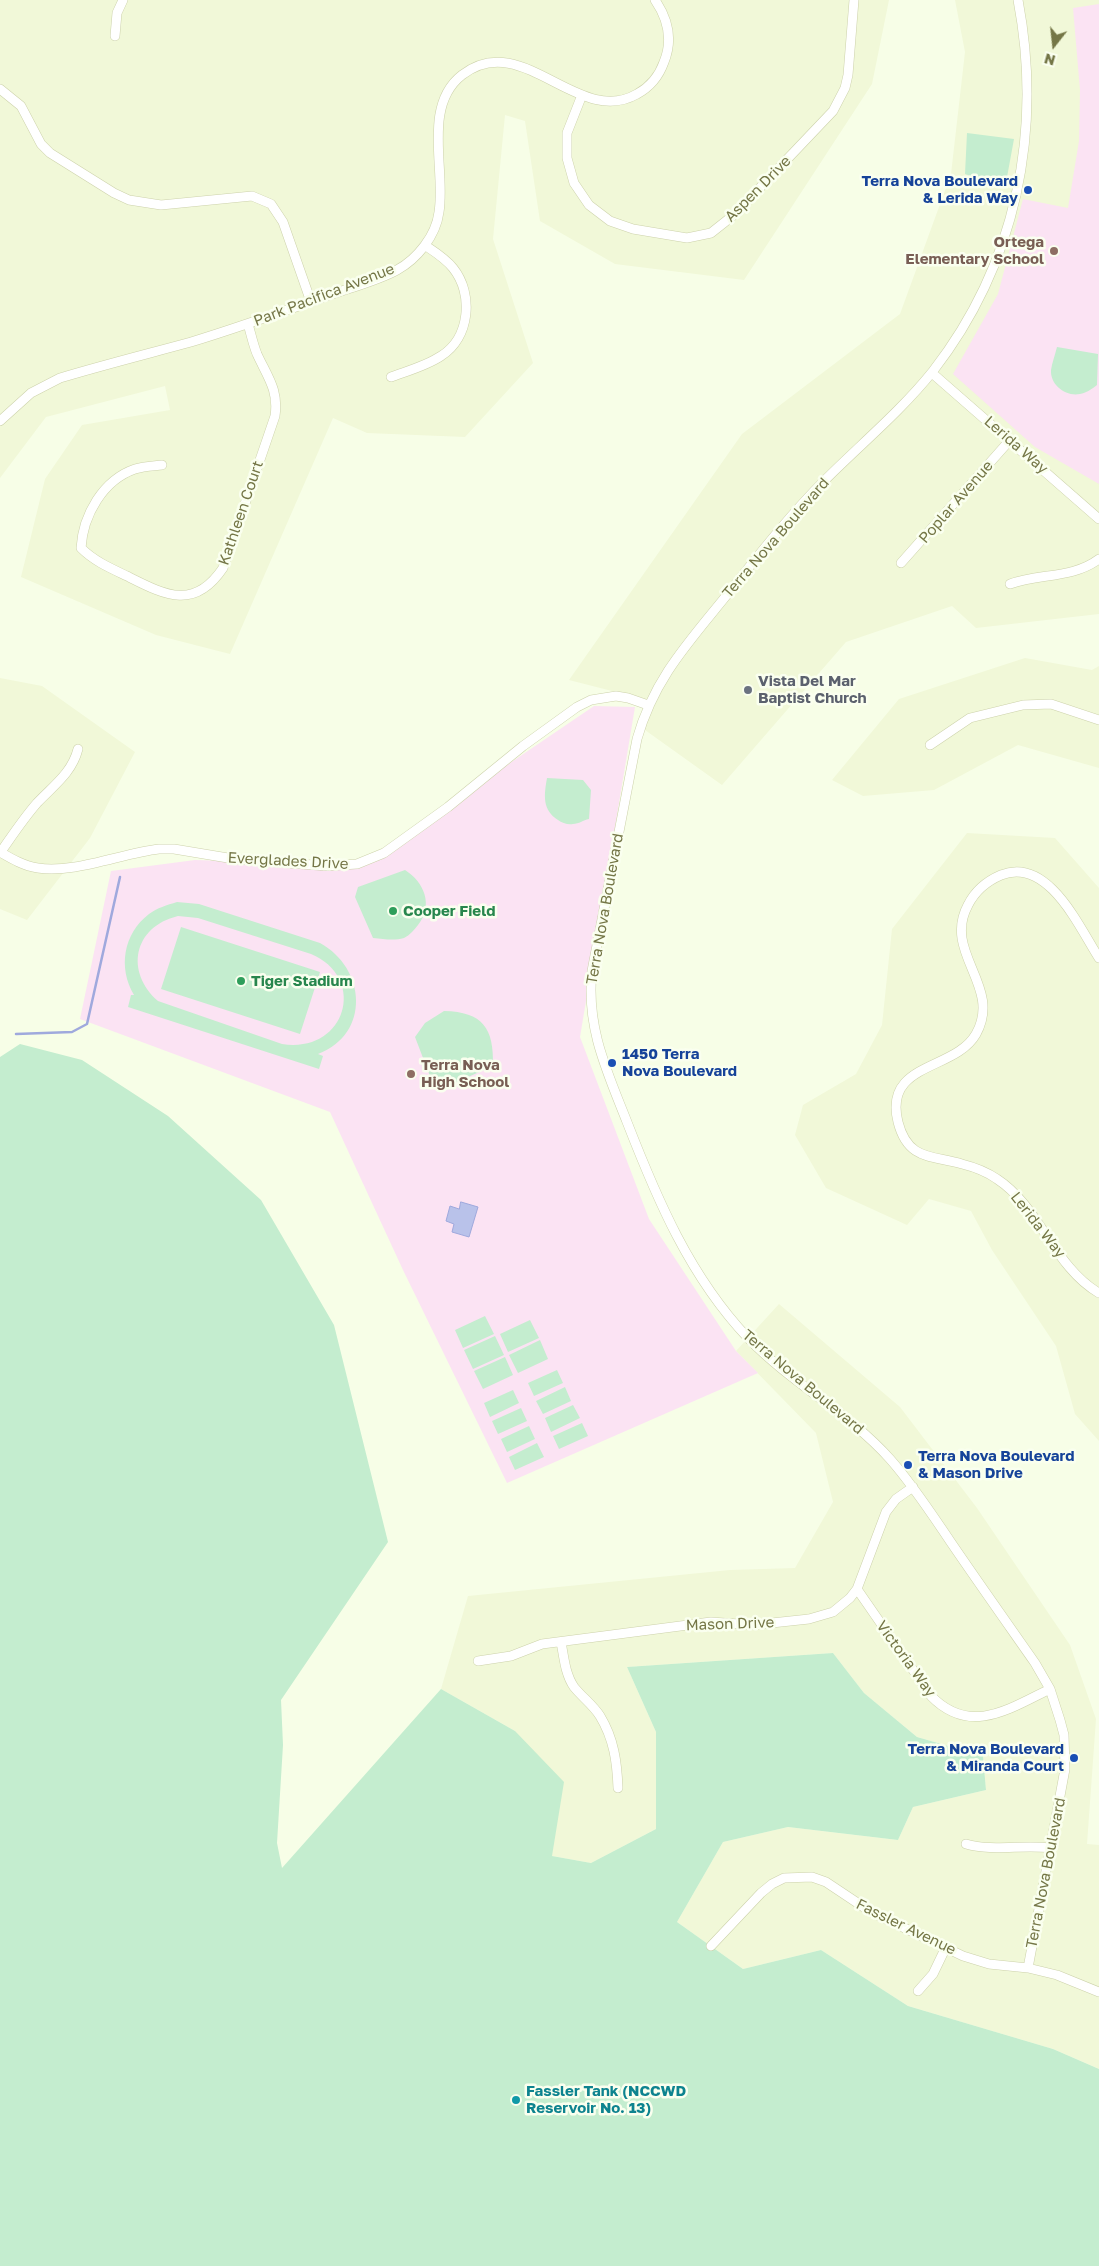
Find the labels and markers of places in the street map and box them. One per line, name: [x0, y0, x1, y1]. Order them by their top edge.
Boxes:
place label: Terra Nova Boulevard & Lerida Way: [862, 172, 1018, 207]
marker: Terra Nova Boulevard & Lerida Way: [1022, 184, 1034, 196]
place label: Ortega Elementary School: [905, 233, 1044, 268]
marker: Ortega Elementary School: [1048, 245, 1060, 257]
place label: Vista Del Mar Baptist Church: [758, 672, 867, 707]
marker: Vista Del Mar Baptist Church: [742, 684, 754, 696]
place label: Cooper Field: [403, 902, 495, 920]
marker: Cooper Field: [387, 905, 399, 917]
place label: Tiger Stadium: [251, 972, 353, 990]
marker: Tiger Stadium: [235, 975, 247, 987]
place label: 1450 Terra Nova Boulevard: [622, 1045, 737, 1080]
place label: Terra Nova High School: [421, 1056, 509, 1091]
marker: 1450 Terra Nova Boulevard: [606, 1057, 618, 1069]
marker: Terra Nova High School: [405, 1068, 417, 1080]
place label: Terra Nova Boulevard & Mason Drive: [918, 1447, 1074, 1482]
marker: Terra Nova Boulevard & Mason Drive: [902, 1459, 914, 1471]
place label: Terra Nova Boulevard & Miranda Court: [908, 1740, 1064, 1775]
marker: Terra Nova Boulevard & Miranda Court: [1068, 1752, 1080, 1764]
place label: Fassler Tank (NCCWD Reservoir No. 13): [526, 2082, 686, 2117]
marker: Fassler Tank (NCCWD Reservoir No. 13): [510, 2094, 522, 2106]

